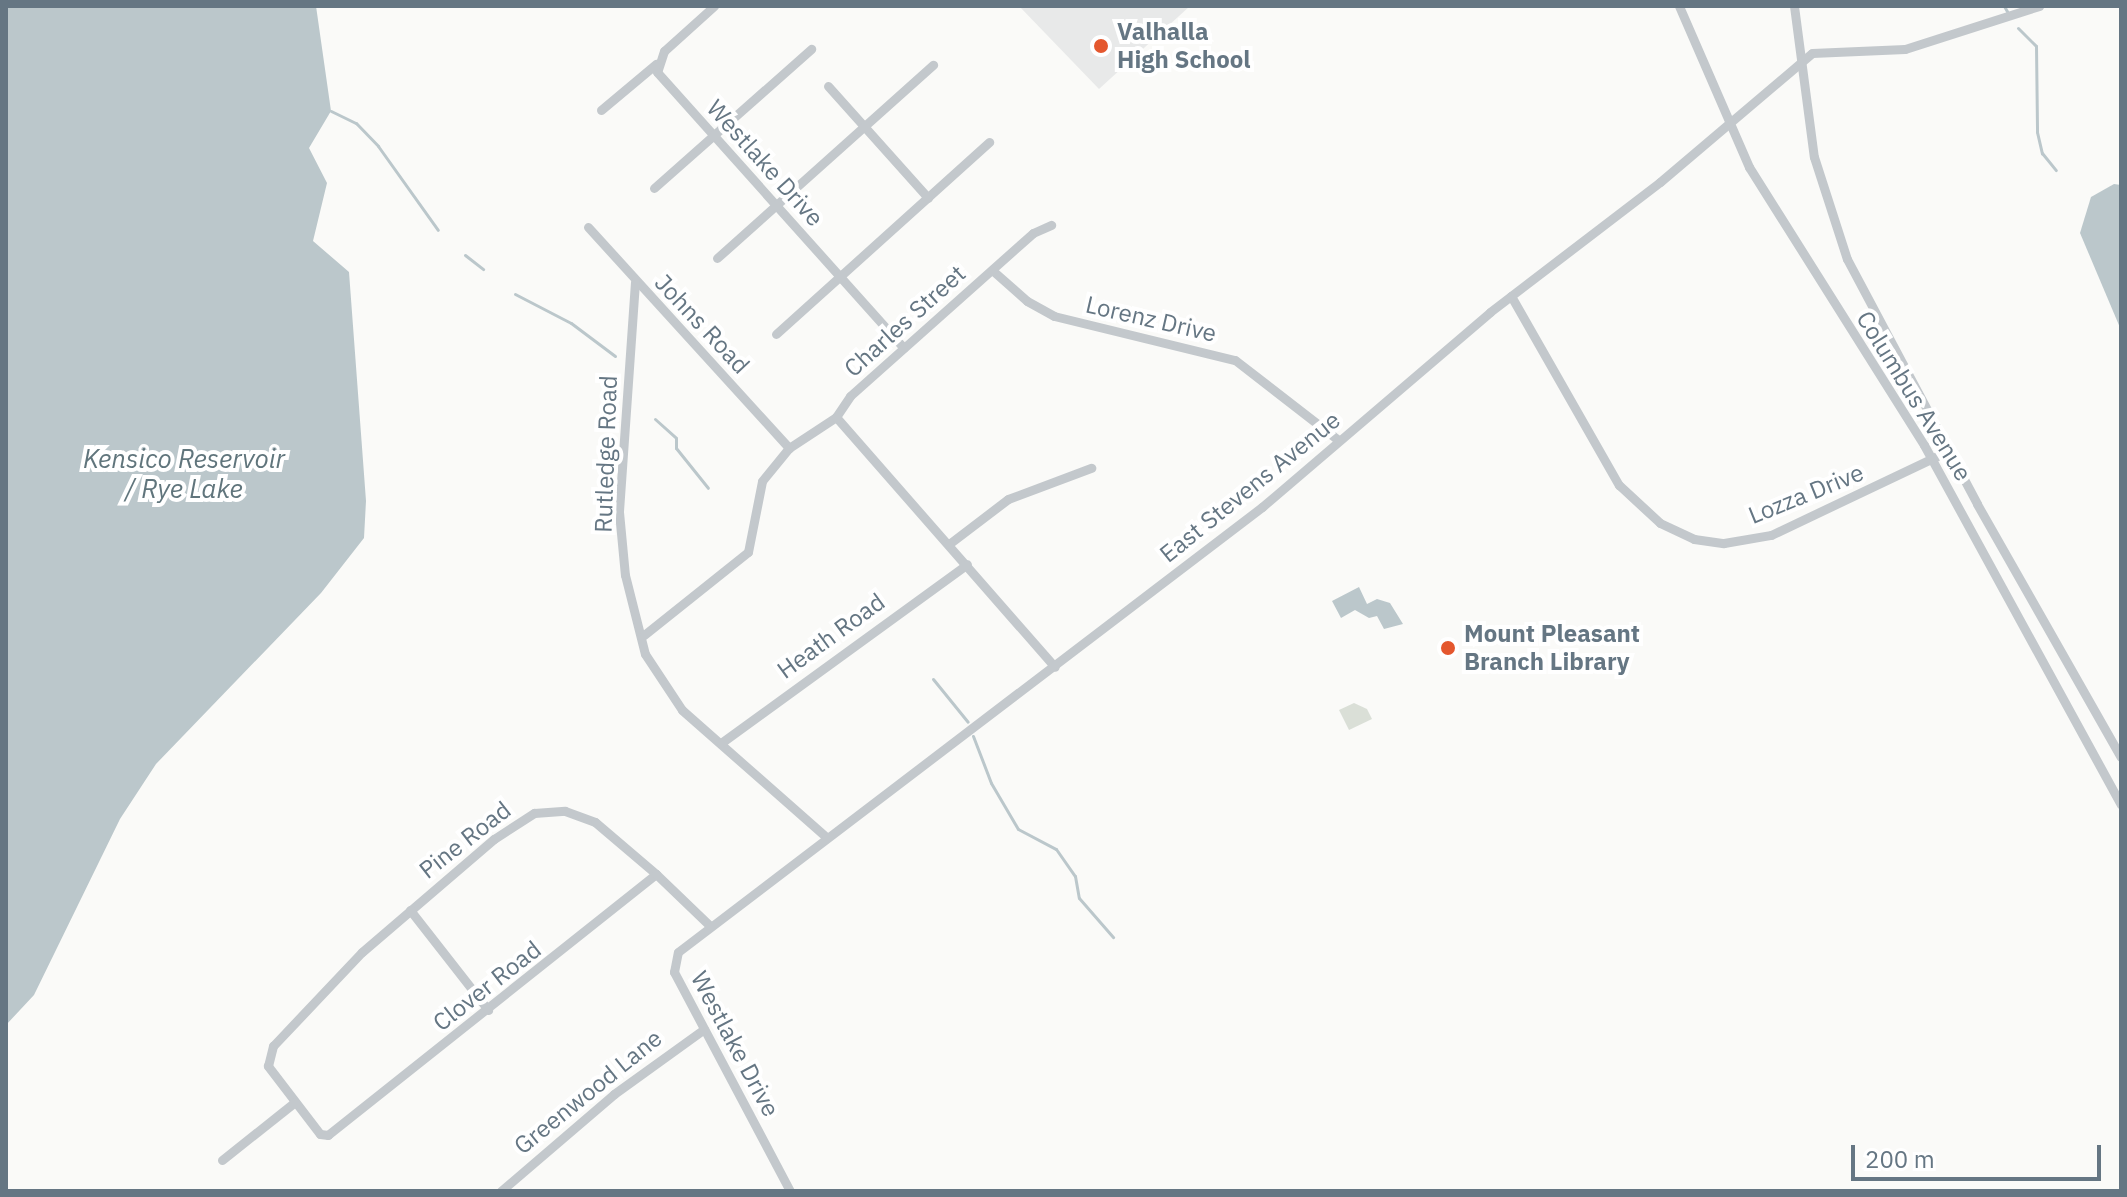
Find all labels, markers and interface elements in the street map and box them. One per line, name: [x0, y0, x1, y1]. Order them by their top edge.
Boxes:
place label: Valhalla High School: [1117, 18, 1250, 74]
marker: Valhalla High School: [1092, 37, 1110, 55]
street label: Westlake Drive: [701, 94, 829, 232]
street label: Charles Street: [838, 259, 972, 383]
street label: Johns Road: [649, 268, 755, 380]
street label: Lorenz Drive: [1083, 290, 1219, 348]
street label: Columbus Avenue: [1850, 306, 1978, 486]
street label: Rutledge Road: [589, 375, 623, 533]
street label: East Stevens Avenue: [1154, 405, 1346, 569]
water label: Kensico Reservoir / Rye Lake: [83, 443, 285, 504]
street label: Lozza Drive: [1744, 458, 1868, 530]
street label: Heath Road: [772, 587, 890, 685]
place label: Mount Pleasant Branch Library: [1464, 620, 1640, 676]
marker: Mount Pleasant Branch Library: [1439, 639, 1457, 657]
street label: Pine Road: [414, 795, 516, 885]
street label: Clover Road: [427, 935, 547, 1037]
street label: Westlake Drive: [685, 966, 785, 1122]
street label: Greenwood Lane: [508, 1024, 668, 1160]
scale bar: [1855, 1129, 2105, 1179]
text: 200 m: [1865, 1143, 1935, 1175]

